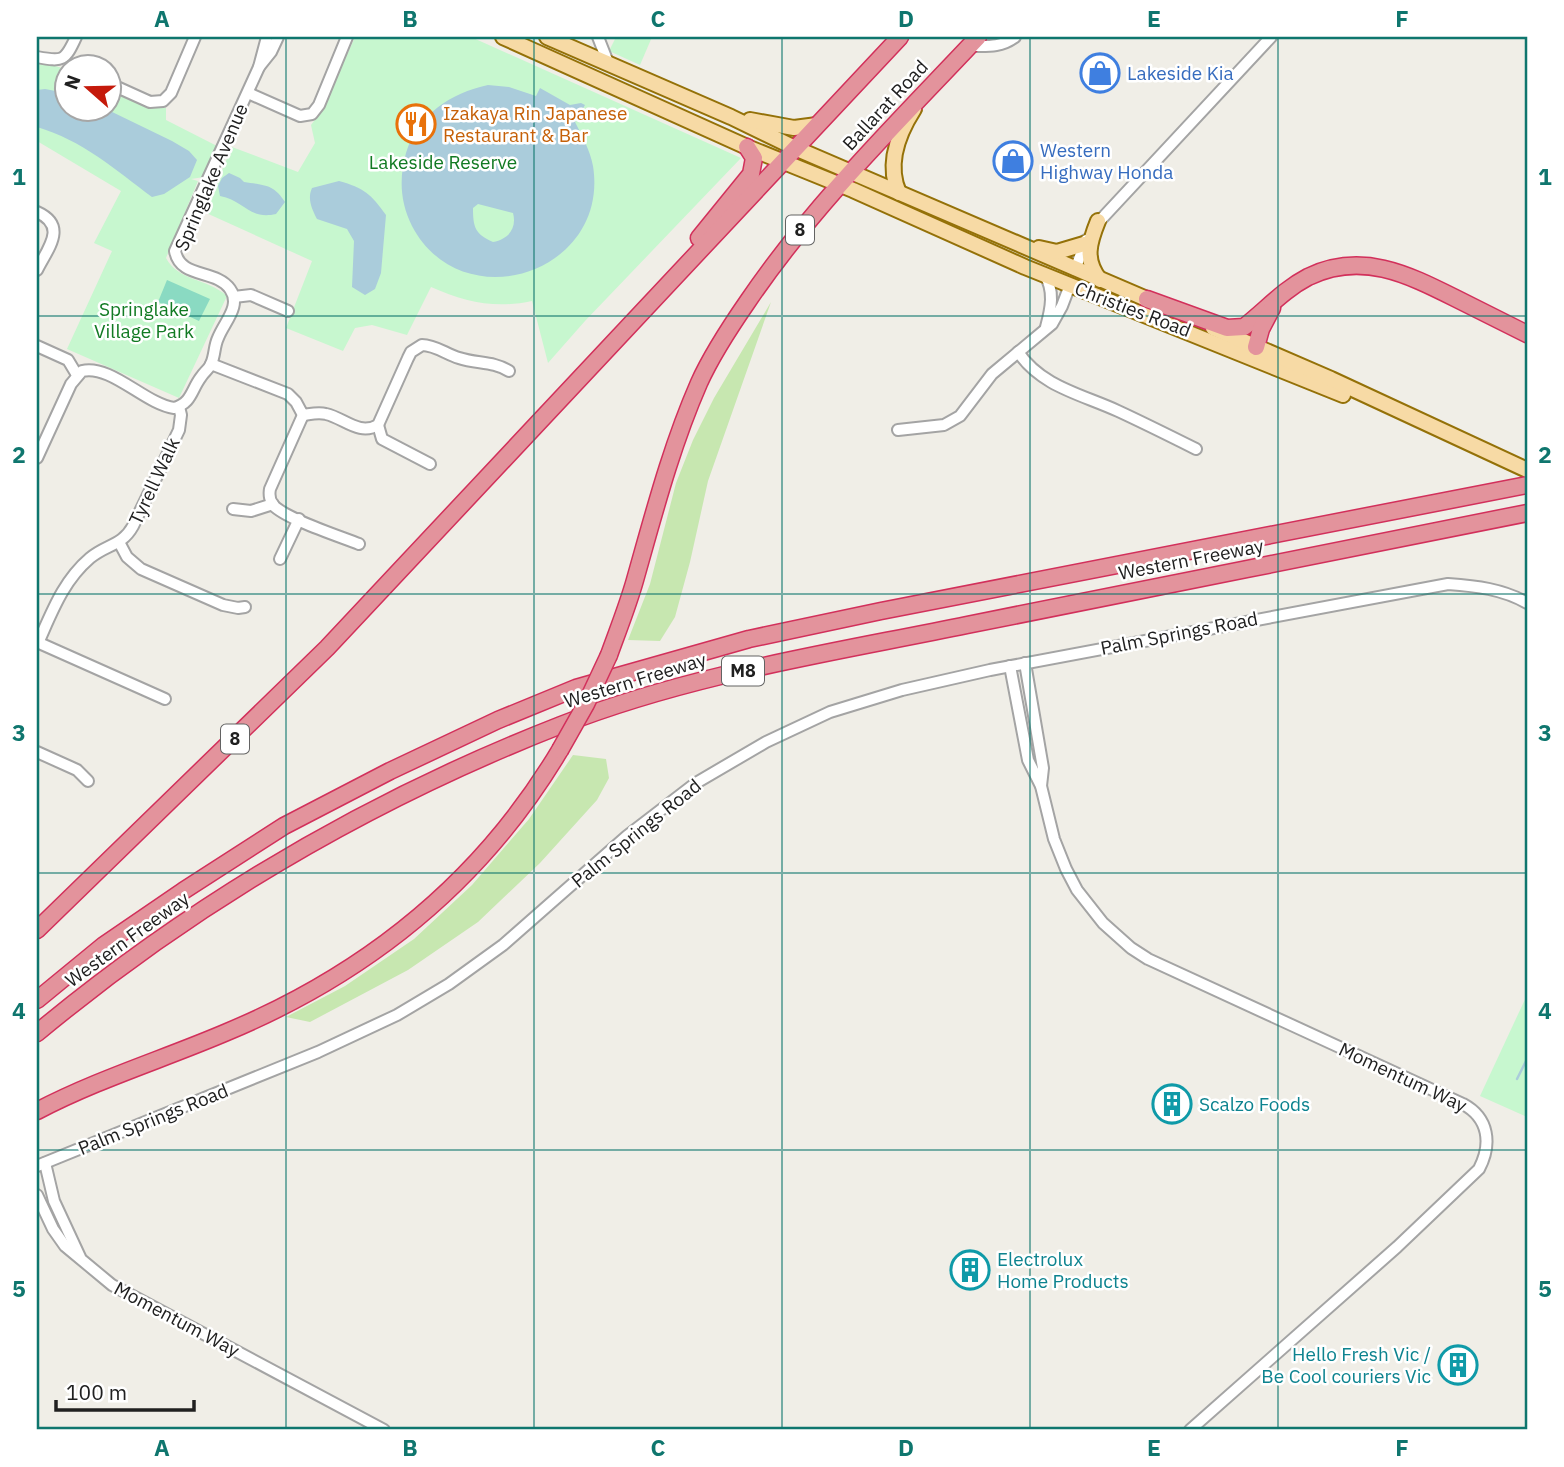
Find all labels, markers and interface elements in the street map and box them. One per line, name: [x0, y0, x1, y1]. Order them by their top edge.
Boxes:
text: A: [154, 3, 170, 33]
text: B: [402, 3, 418, 33]
text: C: [651, 3, 666, 33]
text: D: [898, 3, 914, 33]
text: E: [1147, 3, 1161, 33]
text: F: [1395, 3, 1409, 33]
north arrow: [52, 52, 122, 122]
shop icon: Lakeside Kia: [1079, 52, 1121, 94]
street label: Ballarat Road: [837, 55, 933, 155]
place label: Lakeside Kia: [1127, 61, 1234, 85]
text: N: [58, 72, 86, 93]
street label: Springlake Avenue: [169, 100, 253, 254]
place label: Izakaya Rin Japanese Restaurant & Bar: [443, 101, 627, 147]
restaurant icon: Izakaya Rin Japanese Restaurant & Bar: [395, 103, 437, 145]
place label: Western Highway Honda: [1040, 138, 1173, 184]
shop icon: Western Highway Honda: [992, 140, 1034, 182]
park label: Lakeside Reserve: [369, 150, 517, 174]
text: 1: [12, 161, 26, 191]
text: 1: [1538, 161, 1552, 191]
road number: 8: [786, 215, 814, 244]
street label: Christies Road: [1071, 276, 1195, 342]
park label: Springlake Village Park: [94, 297, 194, 343]
street label: Tyrell Walk: [123, 433, 185, 529]
text: 2: [12, 439, 26, 469]
text: 2: [1538, 439, 1552, 469]
street label: Western Freeway: [1116, 533, 1266, 585]
street label: Palm Springs Road: [1098, 606, 1260, 660]
street label: Western Freeway: [561, 647, 709, 713]
road number: M8: [722, 656, 764, 686]
text: 3: [12, 717, 26, 747]
text: 3: [1538, 717, 1552, 747]
road number: 8: [221, 724, 249, 754]
street label: Palm Springs Road: [566, 773, 706, 893]
street label: Western Freeway: [60, 886, 194, 992]
text: 4: [12, 995, 26, 1025]
text: 4: [1538, 995, 1552, 1025]
street label: Momentum Way: [1335, 1037, 1471, 1117]
street label: Palm Springs Road: [74, 1078, 232, 1160]
building icon: Scalzo Foods: [1151, 1083, 1193, 1125]
place label: Scalzo Foods: [1199, 1092, 1310, 1116]
place label: Electrolux Home Products: [997, 1247, 1129, 1293]
building icon: Electrolux Home Products: [949, 1249, 991, 1291]
text: 5: [12, 1273, 26, 1303]
text: 5: [1538, 1273, 1552, 1303]
street label: Momentum Way: [110, 1276, 244, 1362]
place label: Hello Fresh Vic / Be Cool couriers Vic: [1261, 1342, 1431, 1388]
building icon: Hello Fresh Vic / Be Cool couriers Vic: [1437, 1344, 1479, 1386]
scale bar: [56, 1369, 194, 1413]
text: 100 m: [66, 1378, 127, 1406]
text: A: [154, 1432, 170, 1462]
text: B: [402, 1432, 418, 1462]
text: C: [651, 1432, 666, 1462]
text: D: [898, 1432, 914, 1462]
text: E: [1147, 1432, 1161, 1462]
text: F: [1395, 1432, 1409, 1462]

